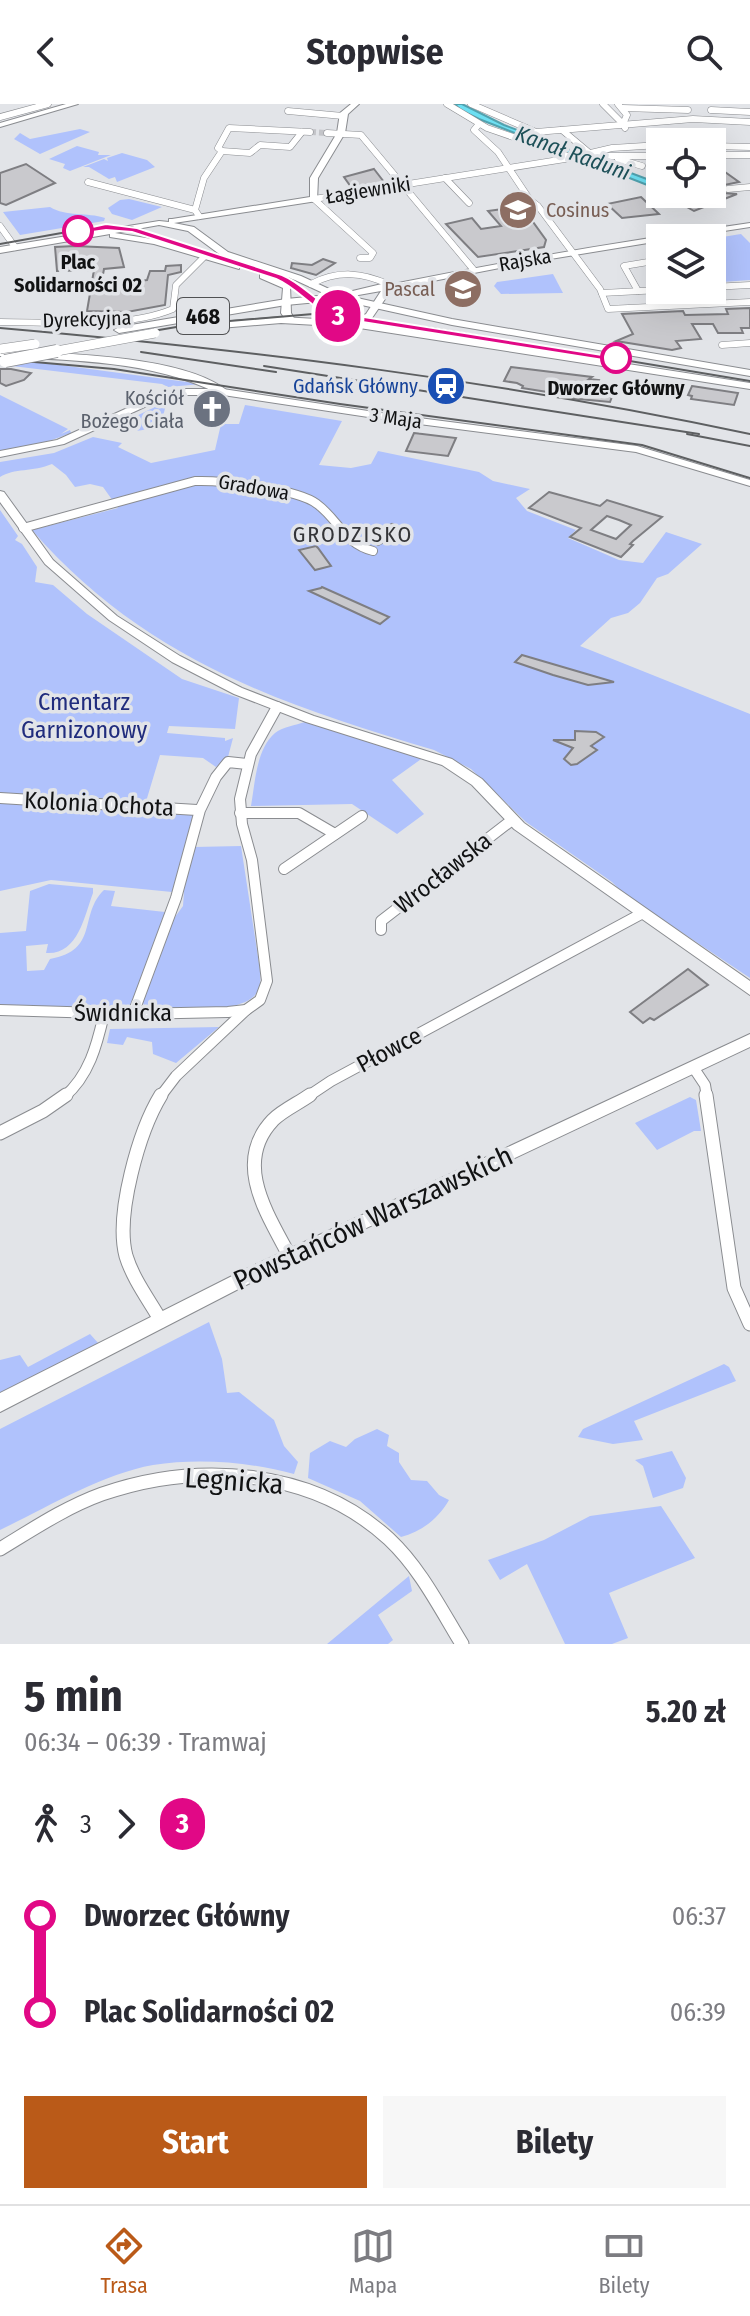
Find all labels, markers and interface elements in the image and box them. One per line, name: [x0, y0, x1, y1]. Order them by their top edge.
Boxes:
icon: back: [24, 30, 68, 74]
text: Stopwise: [306, 30, 444, 74]
icon: search: [682, 30, 726, 74]
water label: Kanał Raduni: [512, 120, 634, 186]
map controls: [646, 128, 726, 304]
button: locate: [646, 128, 726, 208]
street label: Łagiewniki: [324, 171, 412, 209]
school or university icon: Cosinus: [497, 189, 539, 231]
place label: Cosinus: [546, 198, 609, 222]
marker: Plac Solidarności 02: [63, 216, 93, 246]
button: layers: [646, 224, 726, 304]
street label: Rajska: [497, 244, 553, 276]
place label: Plac Solidarności 02: [14, 250, 142, 297]
school or university icon: Pascal: [442, 268, 484, 310]
place label: Pascal: [384, 277, 435, 301]
line badge: 3: [312, 290, 364, 342]
road number: 468: [177, 298, 229, 334]
text: 3: [331, 299, 345, 332]
street label: Dyrekcyjna: [42, 305, 132, 333]
marker: Dworzec Główny: [601, 343, 631, 373]
station icon: Gdańsk Główny: [425, 365, 467, 407]
place label: Gdańsk Główny: [293, 374, 418, 398]
place label: Dworzec Główny: [547, 376, 685, 400]
place label: Kościół Bożego Ciała: [81, 386, 184, 433]
church icon: Kościół Bożego Ciała: [191, 388, 233, 430]
street label: 3 Maja: [368, 402, 424, 434]
street label: Gradowa: [217, 469, 291, 505]
district label: GRODZISKO: [293, 521, 413, 548]
park label: Cmentarz Garnizonowy: [21, 688, 147, 744]
street label: Kolonia Ochota: [23, 786, 175, 822]
street label: Wrocławska: [389, 827, 497, 919]
street label: Świdnicka: [74, 998, 172, 1027]
street label: Płowce: [352, 1021, 426, 1079]
street label: Powstańców Warszawskich: [228, 1139, 518, 1297]
street label: Legnicka: [184, 1461, 284, 1501]
text: 5 min: [24, 1670, 123, 1723]
text: 5.20 zł: [646, 1694, 726, 1730]
text: 06:34 – 06:39 · Tramwaj: [24, 1727, 267, 1758]
icon: walk: [24, 1802, 68, 1846]
icon: forward: [104, 1802, 148, 1846]
text: 3: [176, 1807, 189, 1840]
text: 3: [80, 1809, 92, 1840]
text: Dworzec Główny: [84, 1898, 290, 1934]
text: 06:37: [672, 1901, 726, 1932]
text: Plac Solidarności 02: [84, 1994, 334, 2030]
text: 06:39: [670, 1997, 726, 2028]
button: Start: [24, 2096, 367, 2188]
button: Bilety: [383, 2096, 726, 2188]
tab: Trasa: [101, 2224, 148, 2299]
tab: Mapa: [349, 2224, 397, 2299]
tab: Bilety: [598, 2224, 649, 2299]

